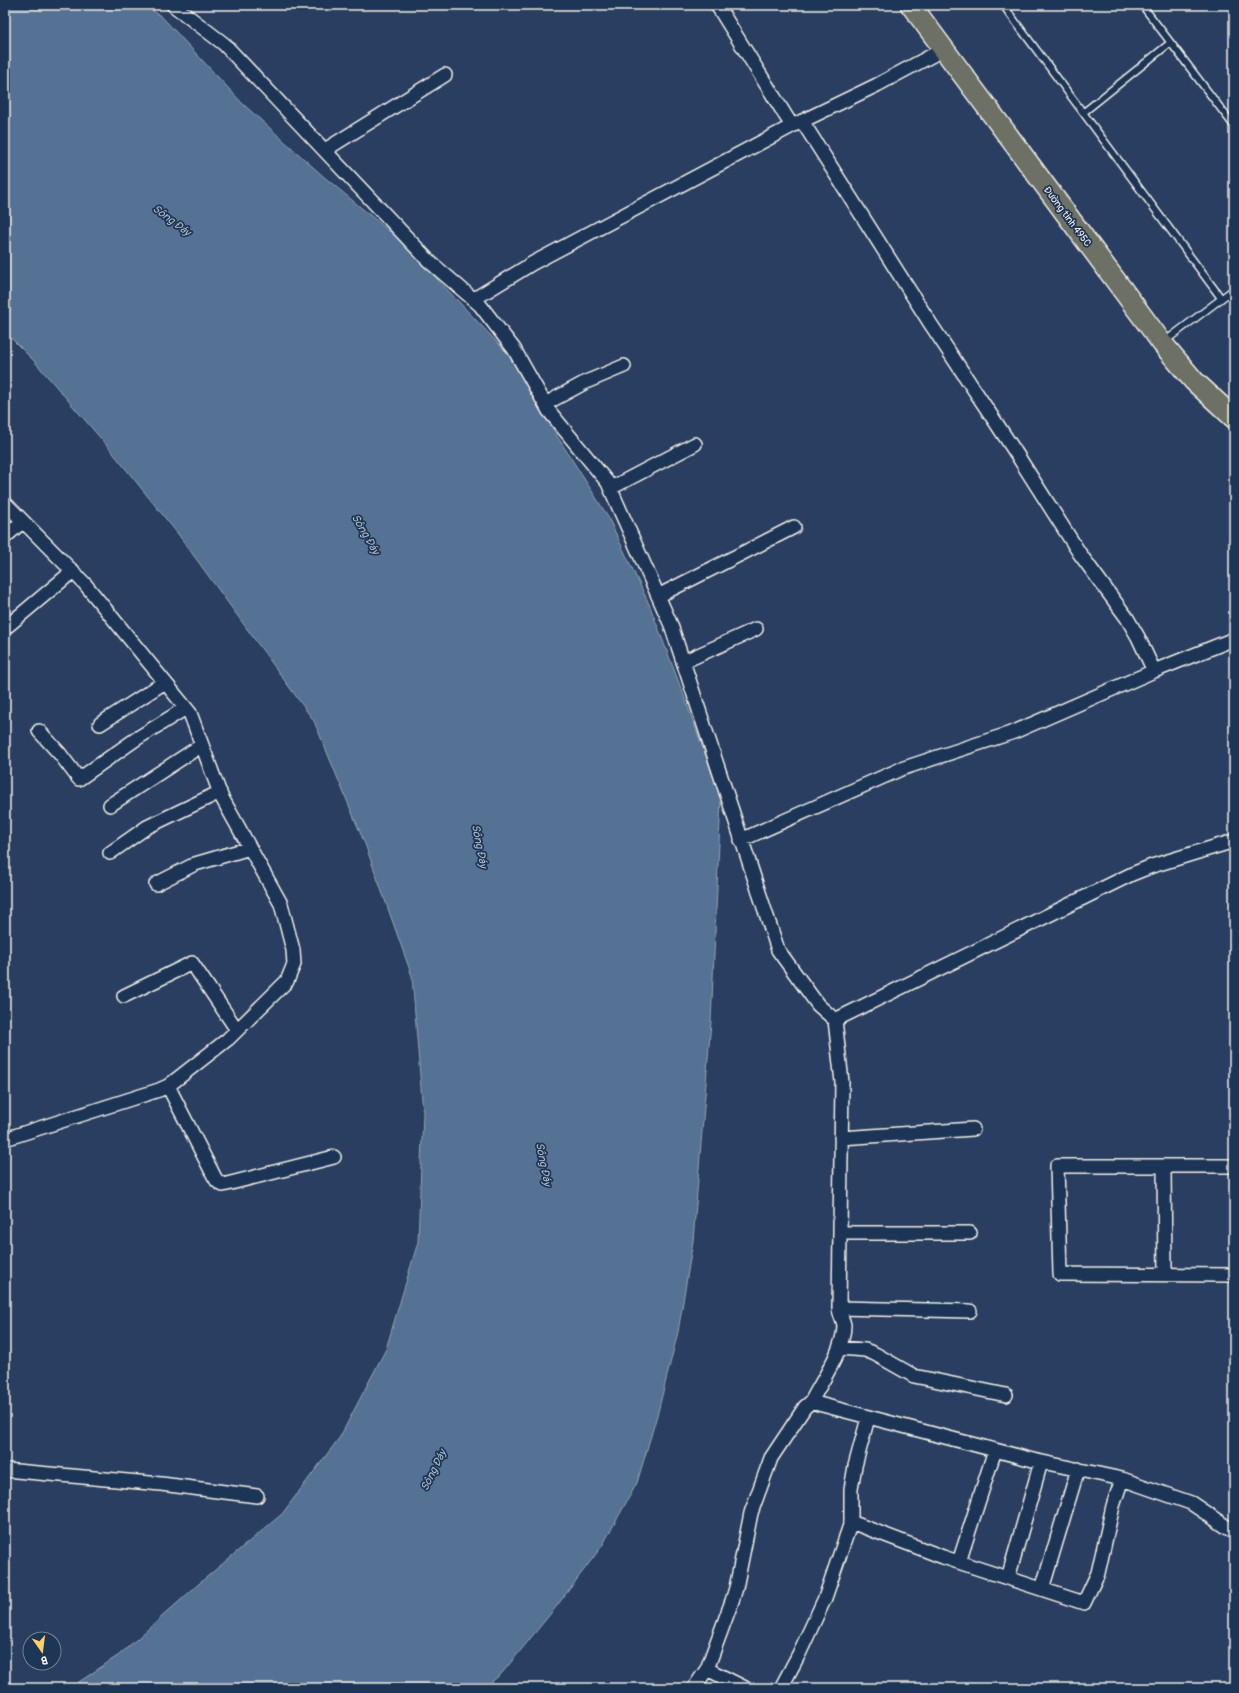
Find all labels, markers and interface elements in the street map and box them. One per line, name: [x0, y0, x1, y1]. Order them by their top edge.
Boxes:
street label: Đường tỉnh 495C: [1041, 184, 1094, 249]
water label: Sông Đáy: [150, 202, 194, 240]
water label: Sông Đáy: [349, 512, 383, 558]
water label: Sông Đáy: [469, 823, 490, 870]
water label: Sông Đáy: [533, 1141, 554, 1188]
water label: Sông Đáy: [418, 1447, 449, 1493]
north arrow: [22, 1631, 62, 1671]
text: B: [40, 1653, 49, 1667]

